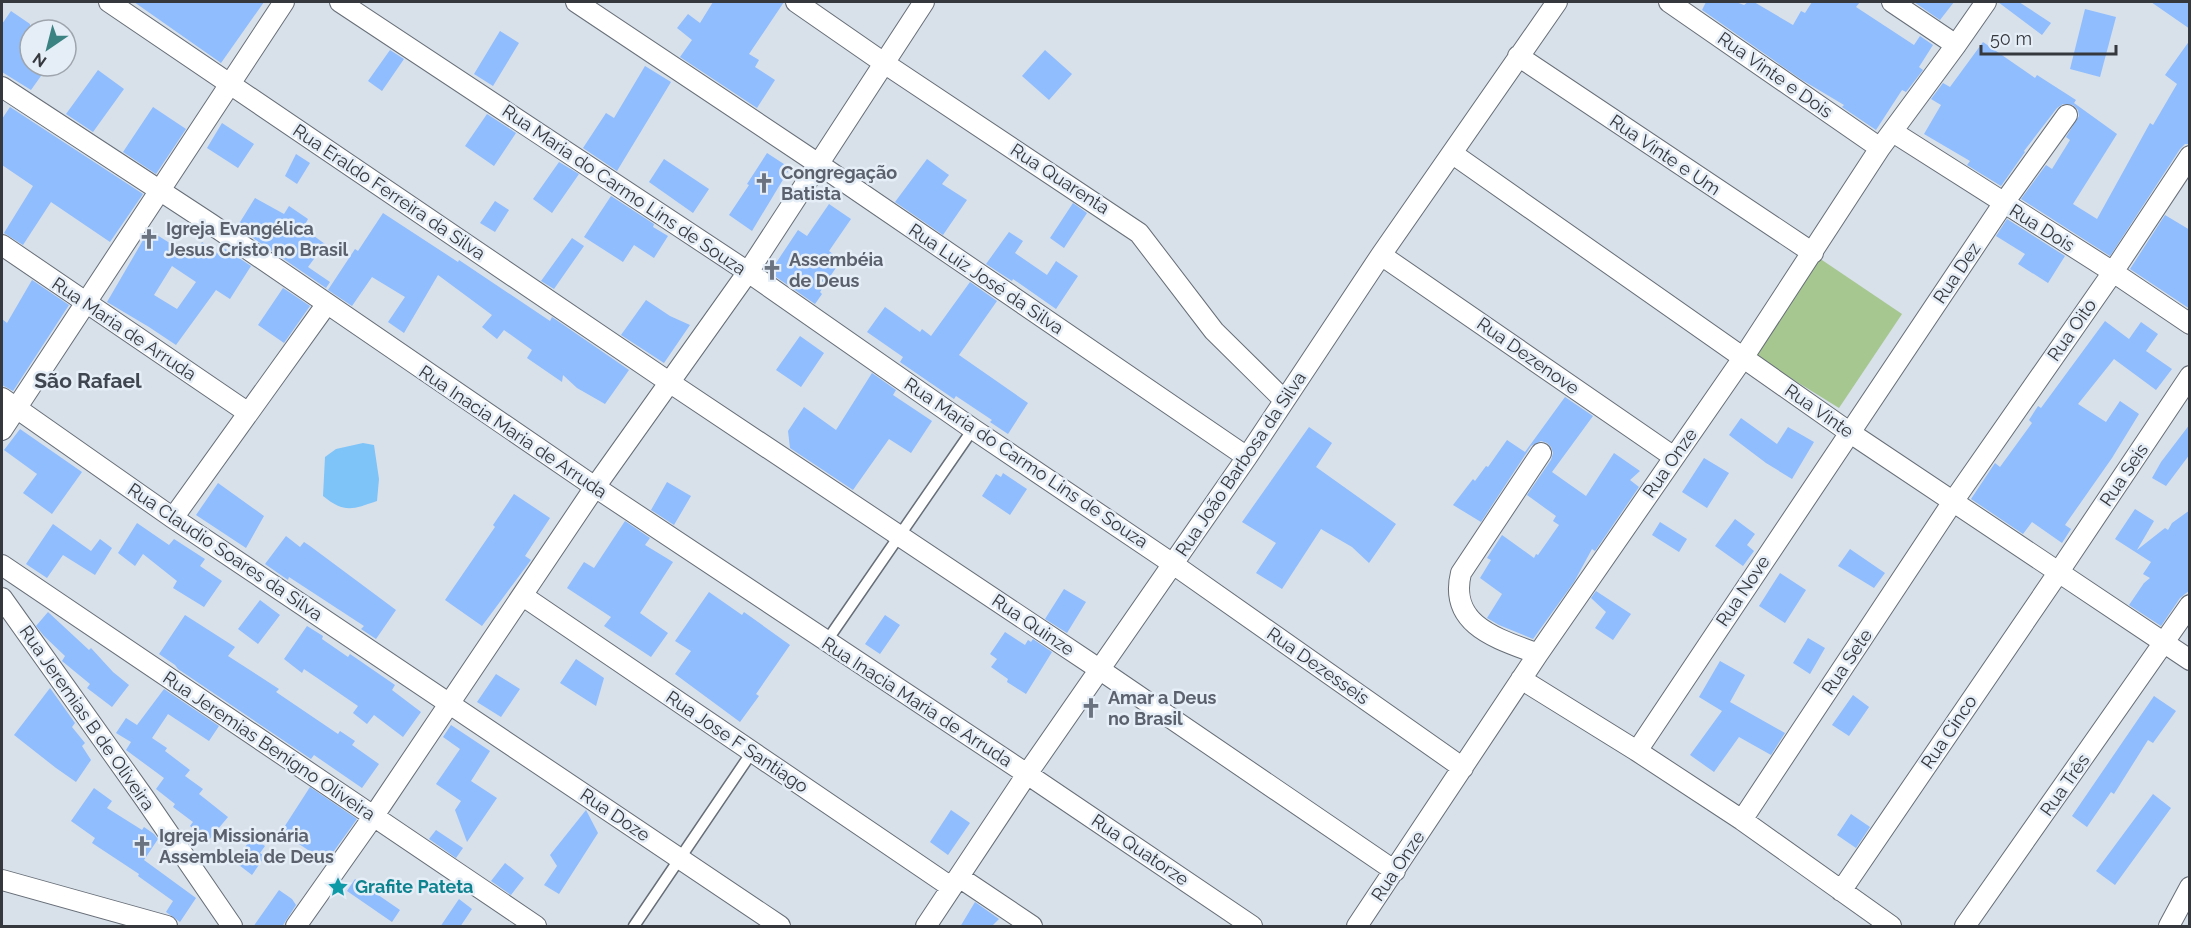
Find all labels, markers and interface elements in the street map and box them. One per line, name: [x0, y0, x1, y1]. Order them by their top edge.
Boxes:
north arrow: [18, 18, 78, 78]
scale bar: [1981, 18, 2116, 56]
street label: Rua Vinte e Dois: [1714, 27, 1837, 122]
text: 50 m: [1990, 28, 2032, 49]
text: N: [29, 49, 50, 71]
street label: Rua Maria do Carmo Lins de Souza: [499, 100, 750, 279]
street label: Rua Vinte e Um: [1606, 110, 1725, 199]
street label: Rua Eraldo Ferreira da Silva: [289, 119, 489, 264]
street label: Rua Quarenta: [1007, 139, 1114, 218]
place label: Congregação Batista: [781, 162, 897, 204]
church icon: Congregação Batista: [752, 171, 776, 195]
street label: Rua Dois: [2006, 199, 2079, 256]
place label: Igreja Evangélica Jesus Cristo no Brasil: [166, 218, 349, 260]
street label: Rua Luiz José da Silva: [905, 219, 1068, 338]
church icon: Igreja Evangélica Jesus Cristo no Brasil: [137, 227, 161, 251]
street label: Rua Dez: [1929, 238, 1985, 307]
place label: Assembéia de Deus: [789, 249, 883, 291]
church icon: Assembéia de Deus: [760, 258, 784, 282]
street label: Rua Maria de Arruda: [48, 273, 200, 385]
street label: Rua Oito: [2043, 294, 2101, 365]
street label: Rua Dezenove: [1473, 313, 1584, 399]
street label: Rua Inacia Maria de Arruda: [415, 361, 611, 502]
district label: São Rafael: [34, 368, 142, 393]
street label: Rua João Barbosa da Silva: [1171, 368, 1310, 560]
street label: Rua Maria do Carmo Lins de Souza: [901, 373, 1152, 552]
street label: Rua Vinte: [1781, 379, 1858, 442]
street label: Rua Onze: [1638, 424, 1701, 501]
street label: Rua Seis: [2095, 439, 2152, 510]
street label: Rua Claudio Soares da Silva: [124, 478, 327, 625]
street label: Rua Nove: [1711, 551, 1774, 630]
street label: Rua Quinze: [988, 589, 1079, 660]
street label: Rua Jeremias B de Oliveira: [16, 621, 159, 814]
street label: Rua Dezesseis: [1263, 623, 1374, 709]
street label: Rua Sete: [1817, 625, 1876, 698]
street label: Rua Inacia Maria de Arruda: [818, 632, 1016, 771]
street label: Rua Jeremias Benígno Oliveira: [159, 667, 379, 825]
street label: Rua Jose F Santiago: [662, 686, 813, 797]
place label: Amar a Deus no Brasil: [1108, 687, 1217, 729]
street label: Rua Cinco: [1916, 691, 1981, 772]
church icon: Amar a Deus no Brasil: [1079, 696, 1103, 720]
street label: Rua Três: [2036, 749, 2094, 820]
street label: Rua Doze: [577, 784, 654, 846]
street label: Rua Quatorze: [1088, 809, 1193, 890]
place label: Igreja Missionária Assembleia de Deus: [159, 825, 334, 867]
street label: Rua Onze: [1367, 826, 1429, 905]
church icon: Igreja Missionária Assembleia de Deus: [130, 834, 154, 858]
place icon: Grafite Pateta: [326, 875, 350, 899]
place label: Grafite Pateta: [355, 876, 473, 897]

